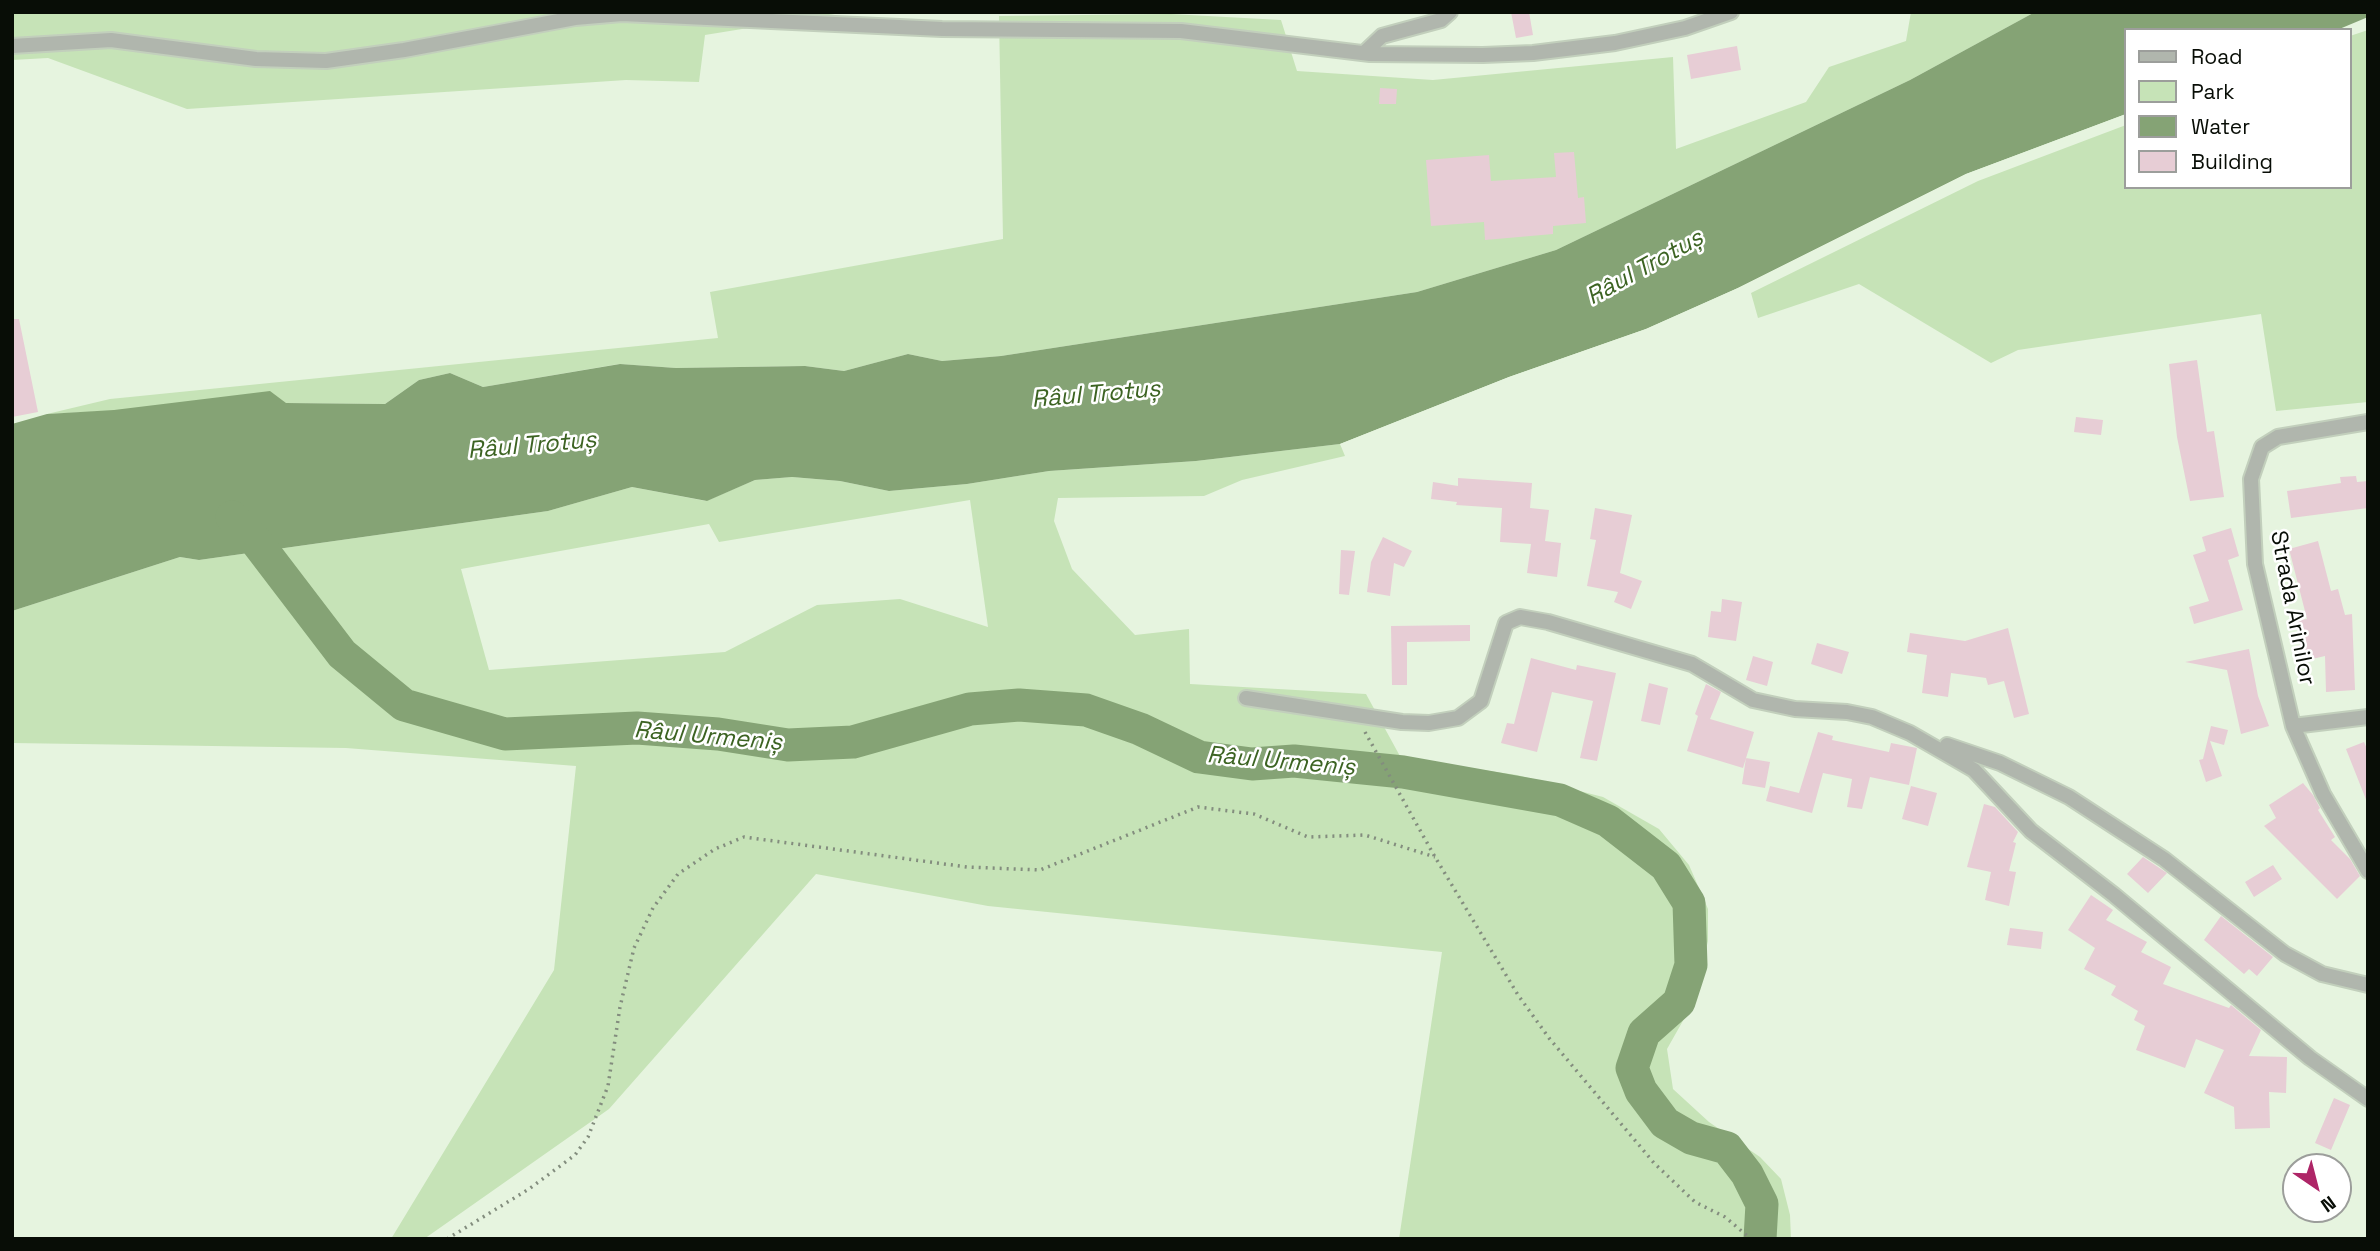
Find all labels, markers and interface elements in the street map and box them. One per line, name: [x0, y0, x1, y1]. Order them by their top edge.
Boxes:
legend: [2124, 28, 2352, 189]
text: Road: [2191, 43, 2243, 70]
text: Park: [2191, 78, 2235, 105]
text: Water: [2191, 113, 2250, 140]
text: Building: [2191, 148, 2273, 175]
water label: Râul Trotuș: [1582, 224, 1708, 312]
water label: Râul Trotuș: [1030, 375, 1162, 415]
water label: Râul Trotuș: [466, 426, 598, 466]
street label: Strada Arinilor: [2263, 528, 2321, 688]
water label: Râul Urmeniș: [633, 716, 783, 758]
water label: Râul Urmeniș: [1206, 741, 1356, 783]
north arrow: [2282, 1153, 2352, 1223]
text: N: [2316, 1190, 2341, 1218]

